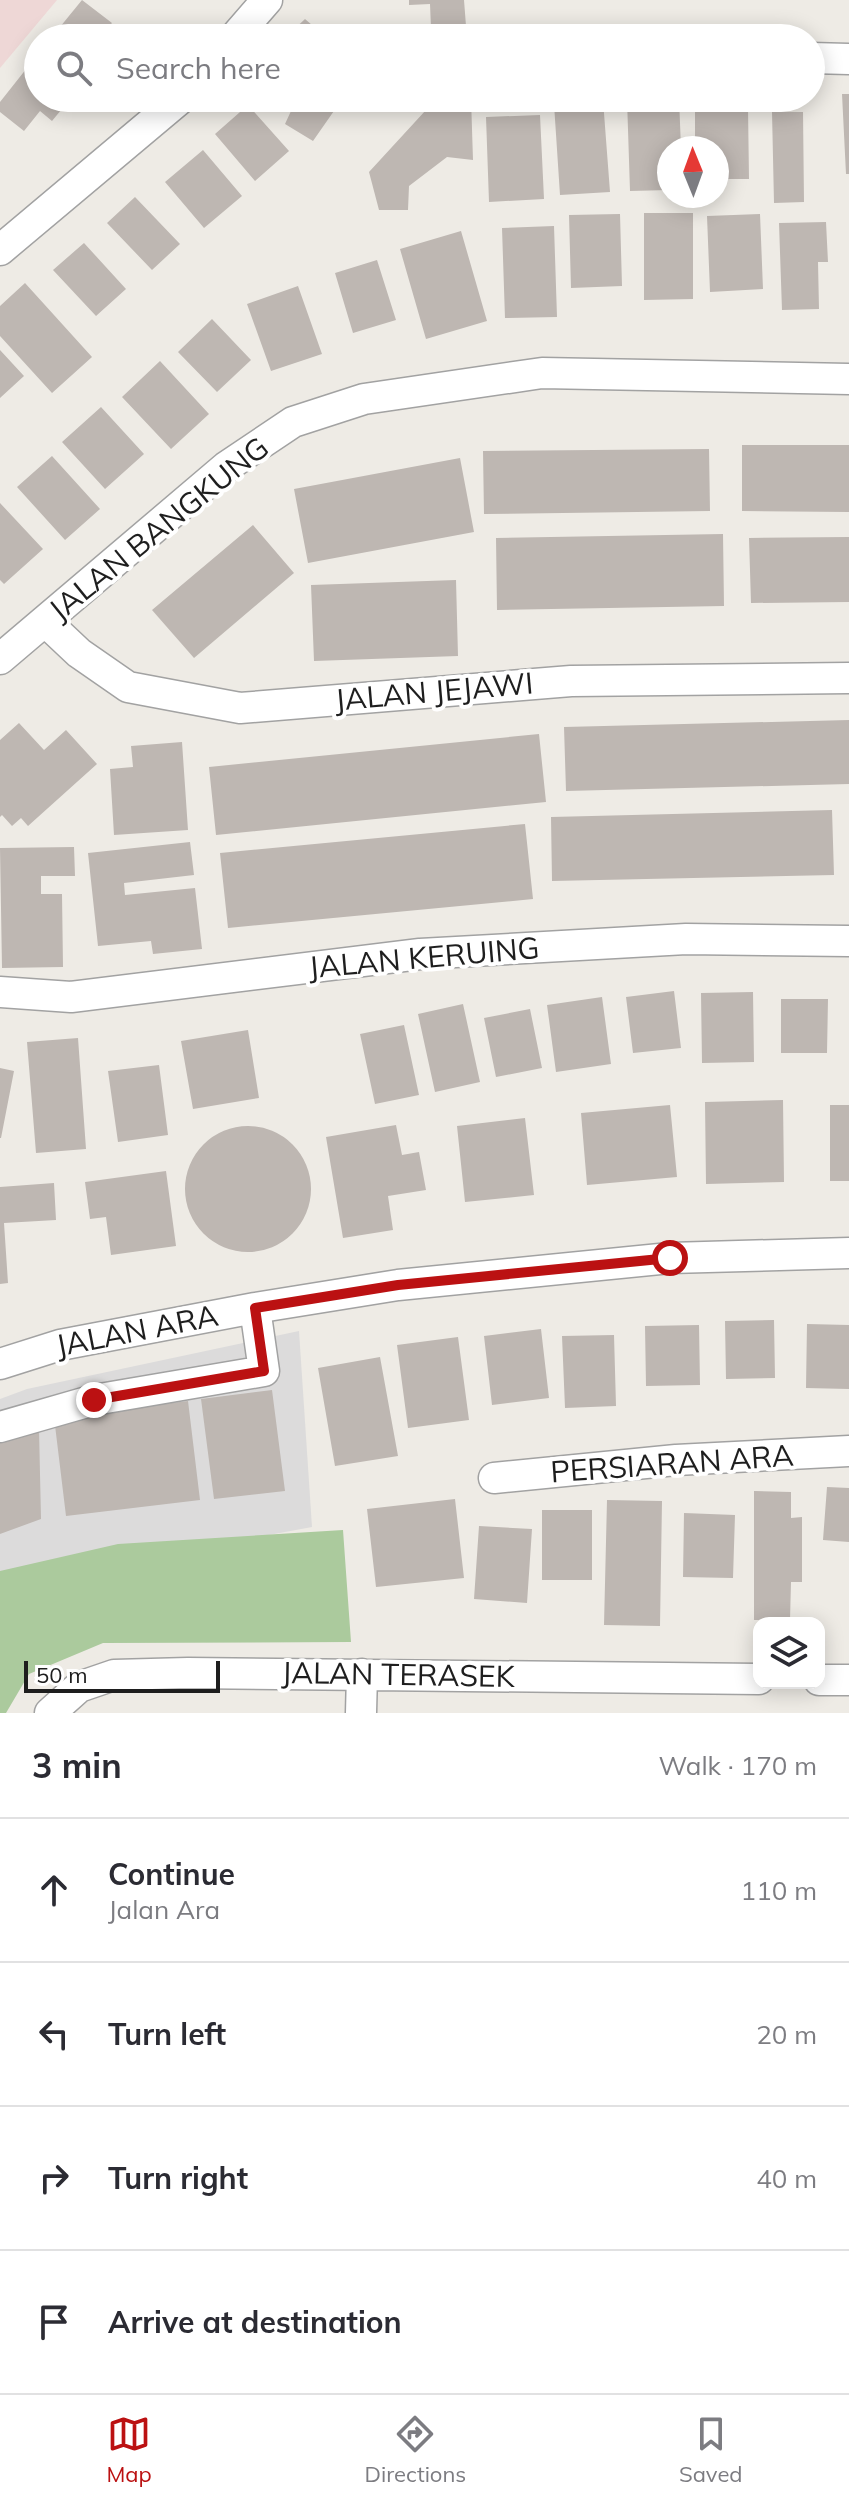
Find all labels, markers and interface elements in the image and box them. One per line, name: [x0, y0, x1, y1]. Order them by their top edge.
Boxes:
search box: [24, 24, 825, 112]
icon: search: [52, 46, 96, 90]
text: Search here: [116, 49, 281, 87]
north arrow: [657, 136, 729, 208]
street label: JALAN BANGKUNG: [41, 428, 276, 628]
street label: JALAN JEJAWI: [333, 663, 535, 719]
street label: JALAN KERUING: [307, 928, 541, 986]
route start: [652, 1240, 688, 1276]
street label: JALAN ARA: [52, 1296, 221, 1364]
route end: [76, 1382, 112, 1418]
street label: PERSIARAN ARA: [549, 1436, 795, 1490]
map controls: [753, 1617, 825, 1689]
button: layers: [753, 1617, 825, 1689]
street label: JALAN TERASEK: [281, 1653, 516, 1695]
scale bar: [24, 1657, 220, 1693]
text: 50 m: [36, 1661, 87, 1689]
text: 3 min: [32, 1744, 122, 1787]
text: Walk · 170 m: [658, 1749, 817, 1782]
text: Continue: [108, 1855, 235, 1893]
icon: ahead: [32, 1868, 76, 1912]
text: 110 m: [741, 1874, 817, 1907]
text: Jalan Ara: [108, 1893, 220, 1926]
icon: left: [32, 2012, 76, 2056]
text: Turn left: [108, 2015, 226, 2053]
text: 20 m: [756, 2018, 817, 2051]
icon: right: [32, 2156, 76, 2200]
text: Turn right: [108, 2159, 248, 2197]
text: 40 m: [756, 2162, 817, 2195]
icon: arrive: [32, 2300, 76, 2344]
text: Arrive at destination: [108, 2303, 402, 2341]
tab: Map: [106, 2412, 152, 2488]
tab: Directions: [365, 2412, 466, 2488]
tab: Saved: [679, 2412, 743, 2488]

